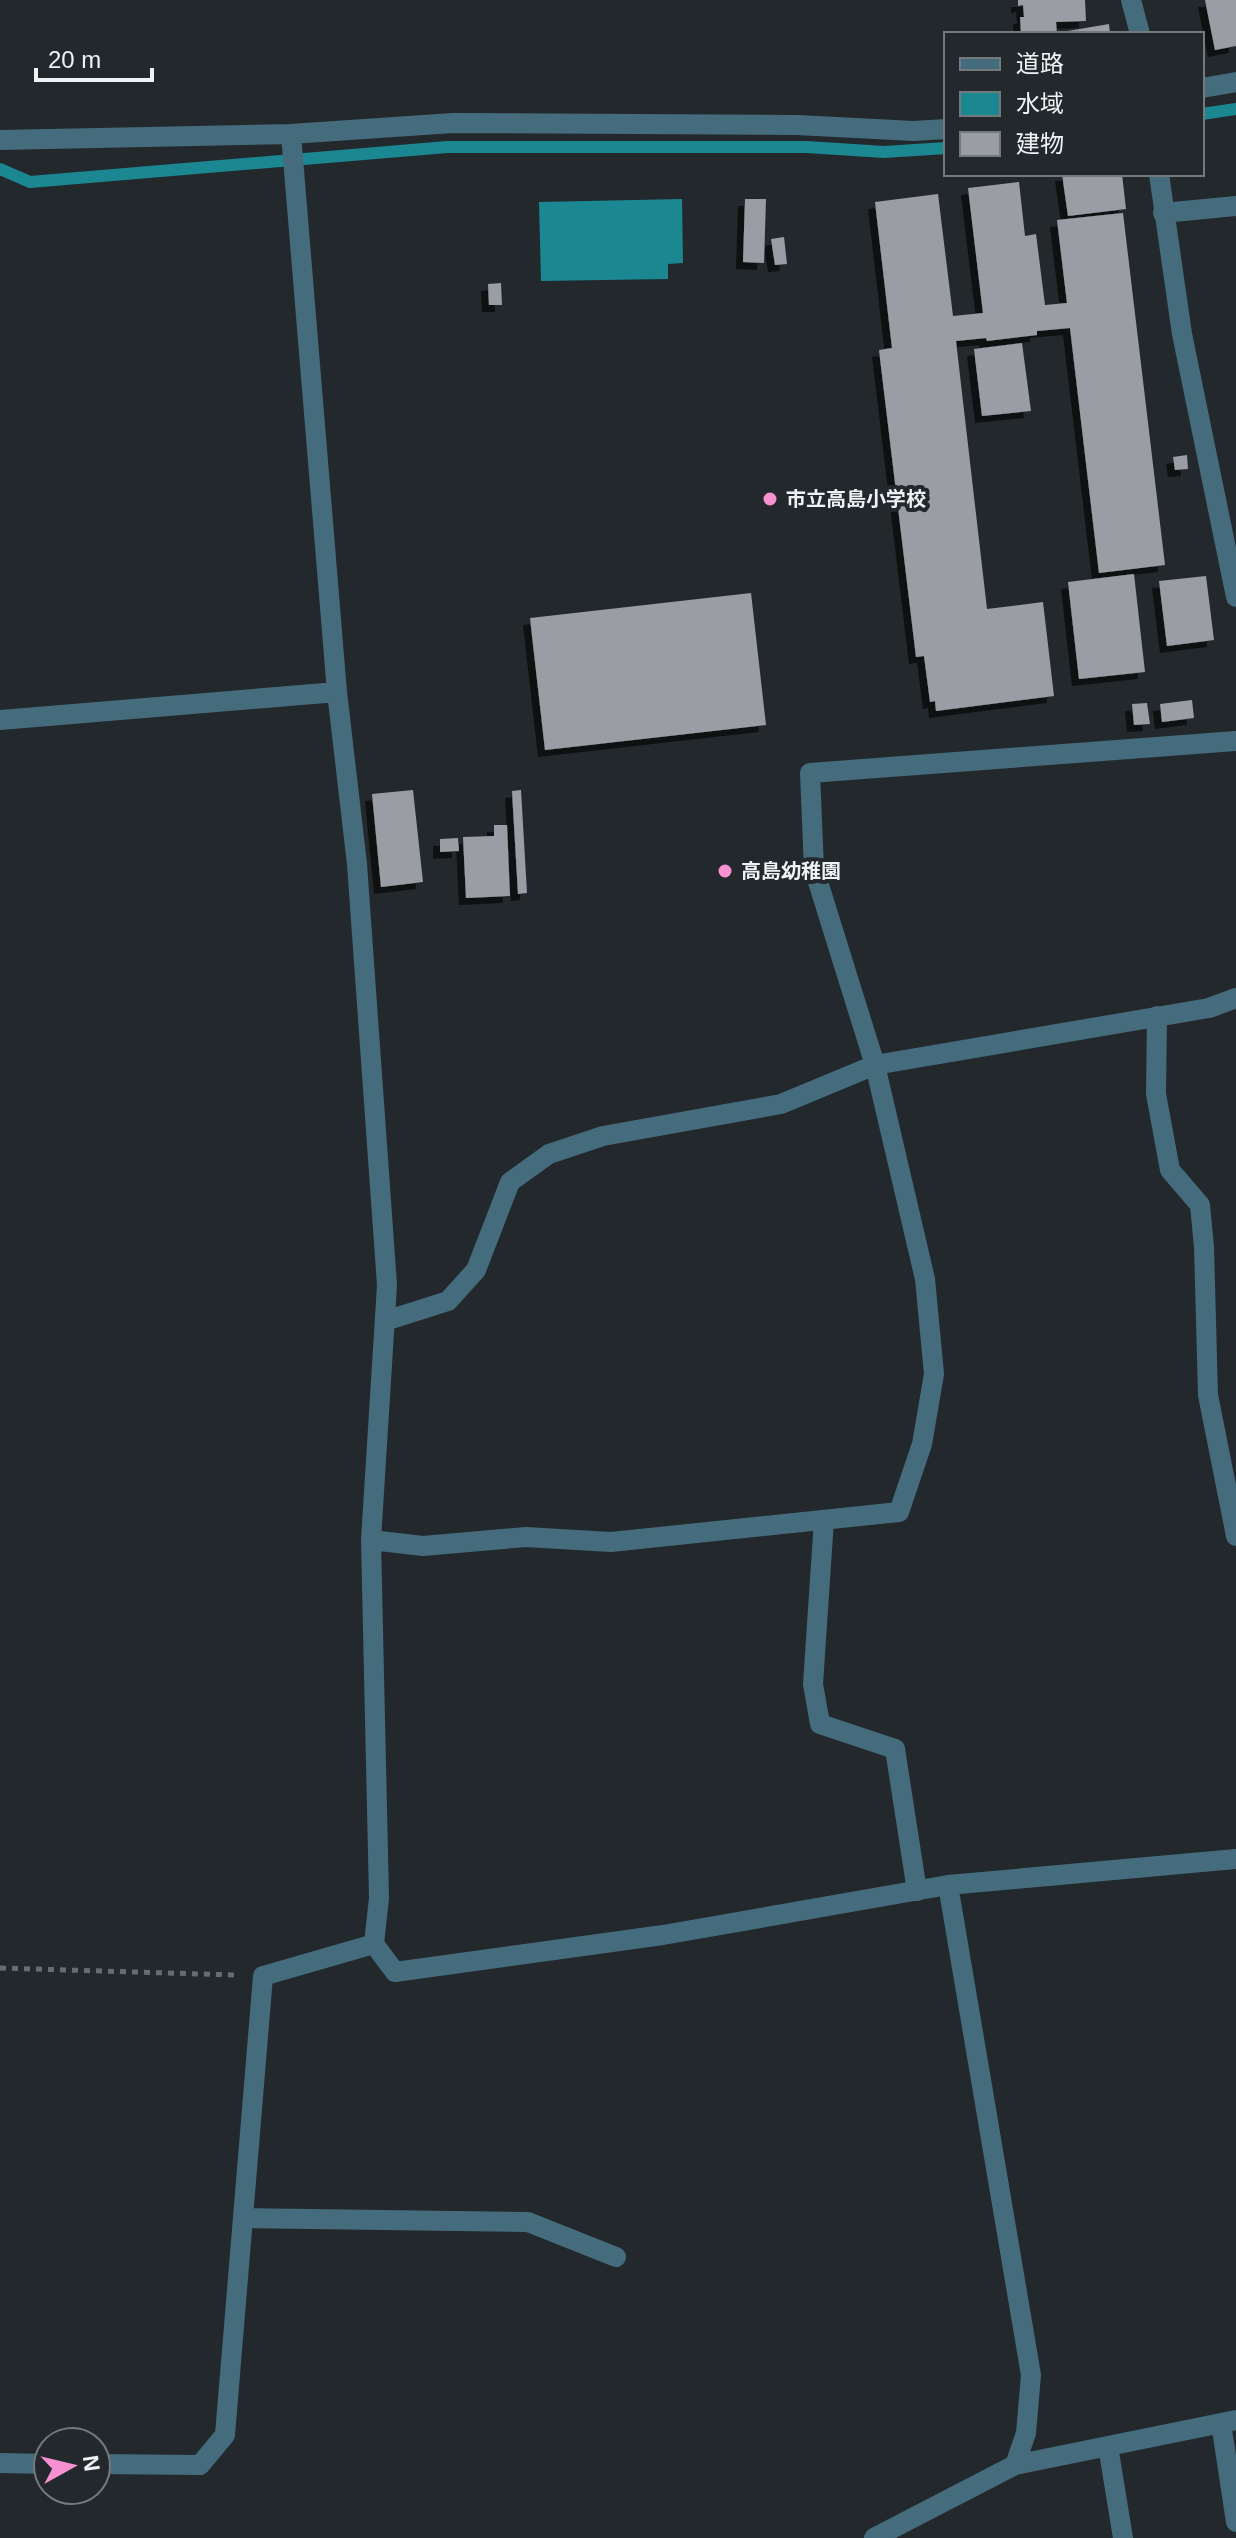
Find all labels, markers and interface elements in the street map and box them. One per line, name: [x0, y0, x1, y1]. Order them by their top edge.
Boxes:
scale bar: [36, 32, 152, 82]
legend: [944, 32, 1204, 176]
text: 20 m: [48, 46, 101, 73]
text: 道路: [1016, 50, 1064, 77]
text: 水域: [1016, 90, 1064, 117]
text: 建物: [1016, 130, 1064, 157]
place label: 市立高島小学校: [786, 488, 926, 510]
marker: 市立高島小学校: [761, 490, 779, 508]
place label: 高島幼稚園: [741, 860, 841, 882]
marker: 高島幼稚園: [716, 862, 734, 880]
north arrow: [32, 2426, 112, 2506]
text: N: [78, 2454, 105, 2473]

